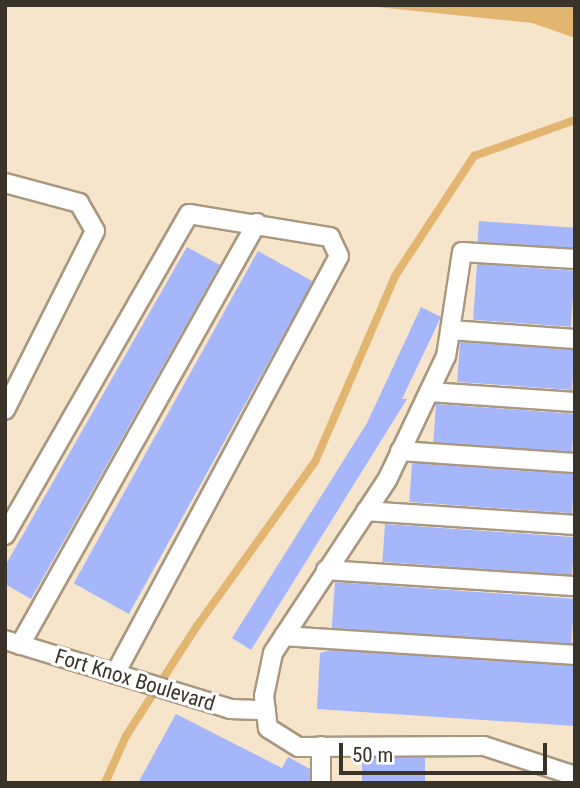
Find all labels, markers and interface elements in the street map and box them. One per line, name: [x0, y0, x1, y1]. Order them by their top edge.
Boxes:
street label: Fort Knox Boulevard: [52, 644, 218, 716]
scale bar: [342, 728, 550, 772]
text: 50 m: [352, 743, 393, 767]

